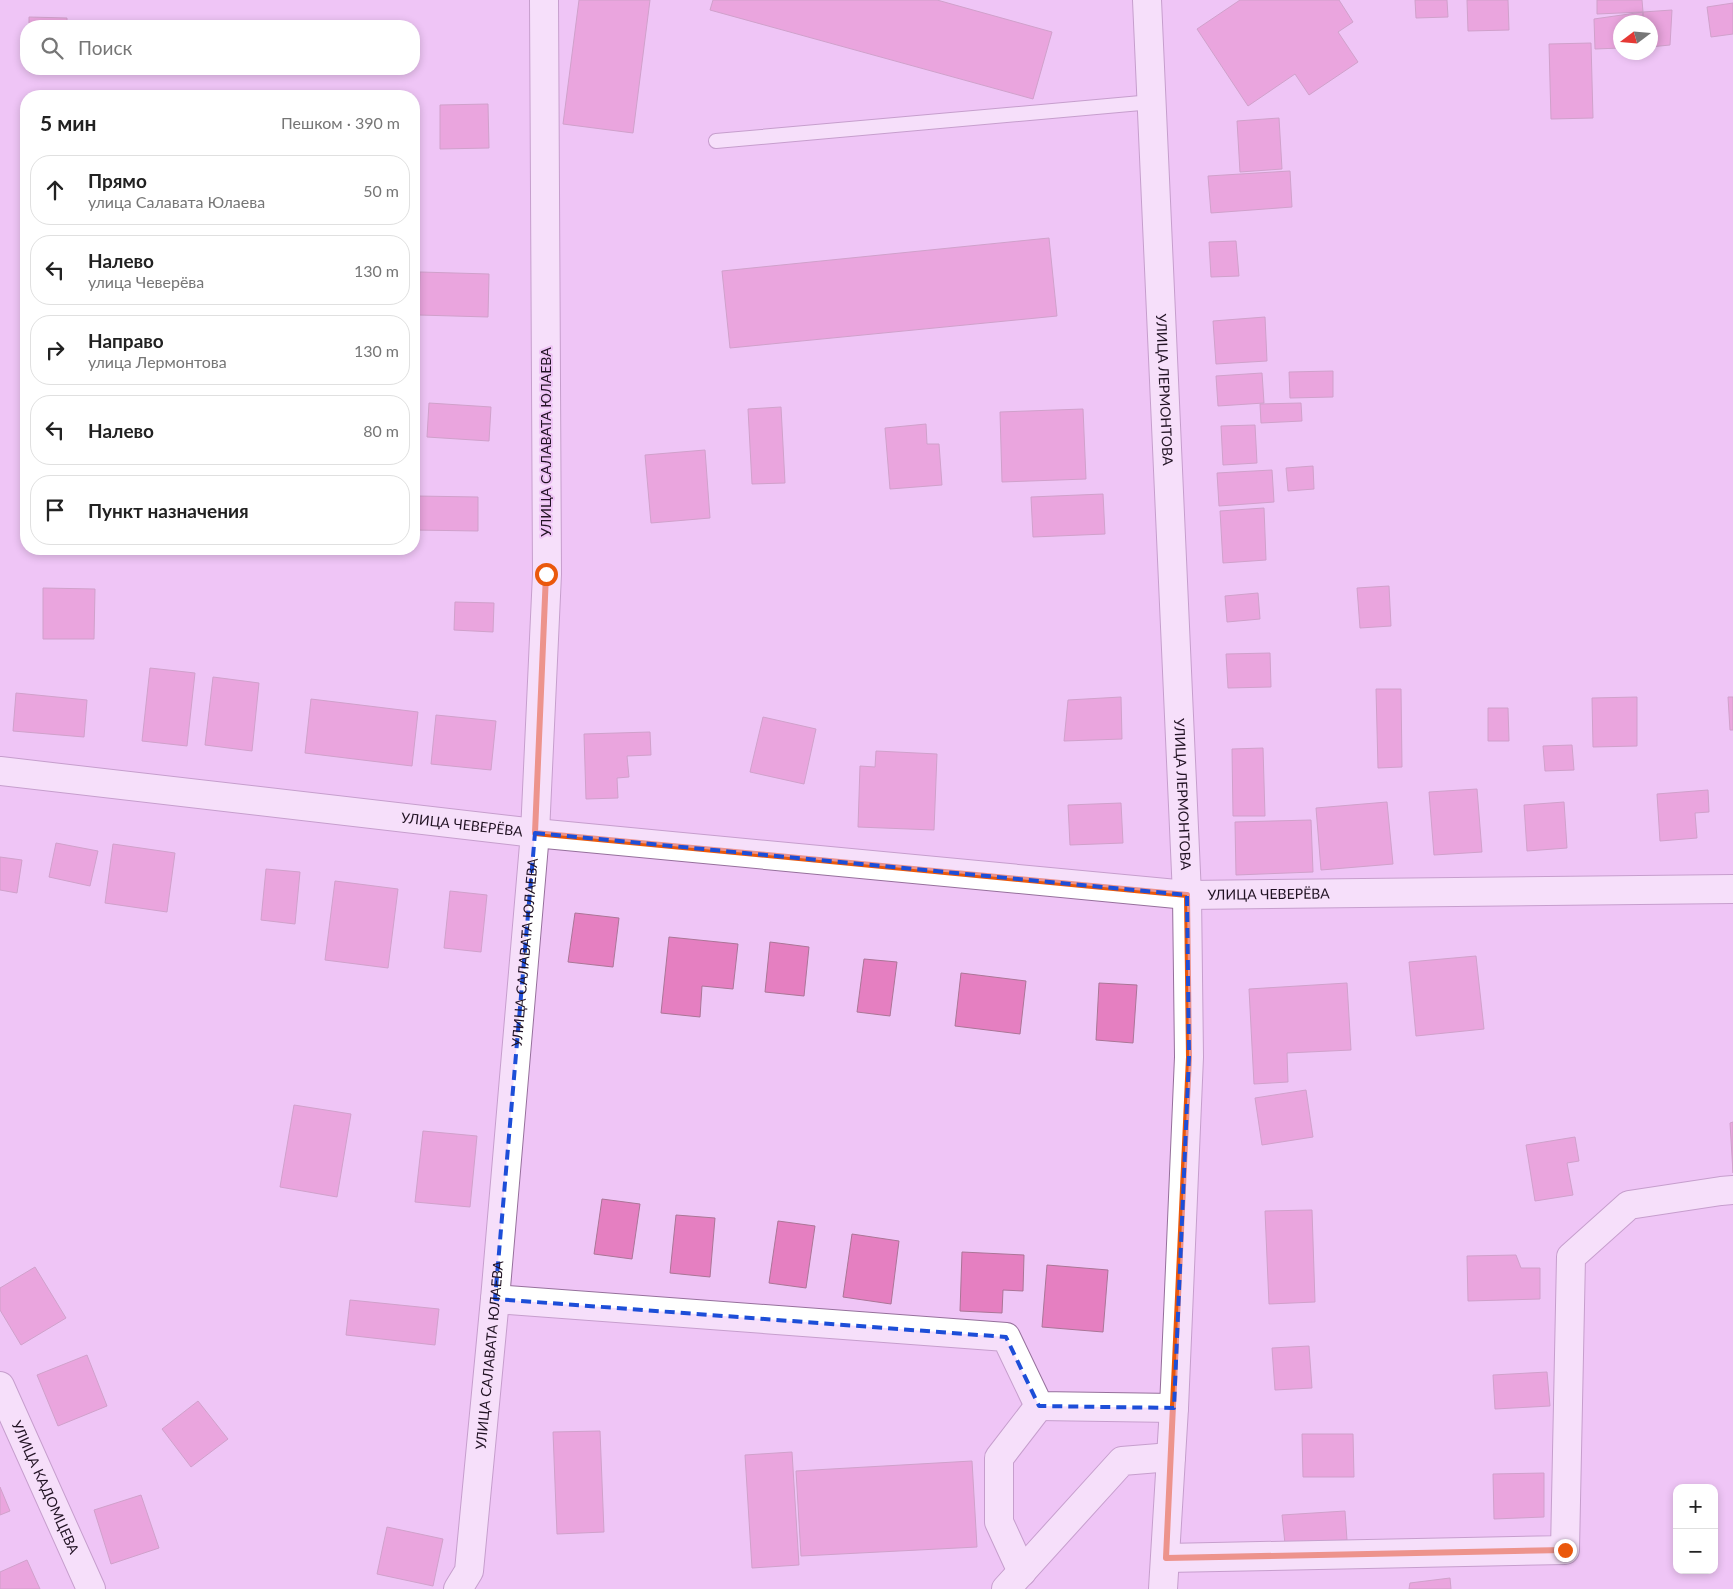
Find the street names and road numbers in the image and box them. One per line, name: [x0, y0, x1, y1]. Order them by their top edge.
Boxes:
street label: УЛИЦА ЛЕРМОНТОВА: [1153, 313, 1177, 466]
street label: УЛИЦА САЛАВАТА ЮЛАЕВА: [537, 347, 554, 537]
street label: УЛИЦА ЛЕРМОНТОВА: [1171, 718, 1195, 871]
street label: УЛИЦА ЧЕВЕРЁВА: [400, 809, 524, 840]
street label: УЛИЦА САЛАВАТА ЮЛАЕВА: [508, 857, 541, 1048]
street label: УЛИЦА ЧЕВЕРЁВА: [1207, 884, 1330, 903]
street label: УЛИЦА САЛАВАТА ЮЛАЕВА: [472, 1259, 506, 1450]
street label: УЛИЦА КАДОМЦЕВА: [9, 1418, 83, 1557]

